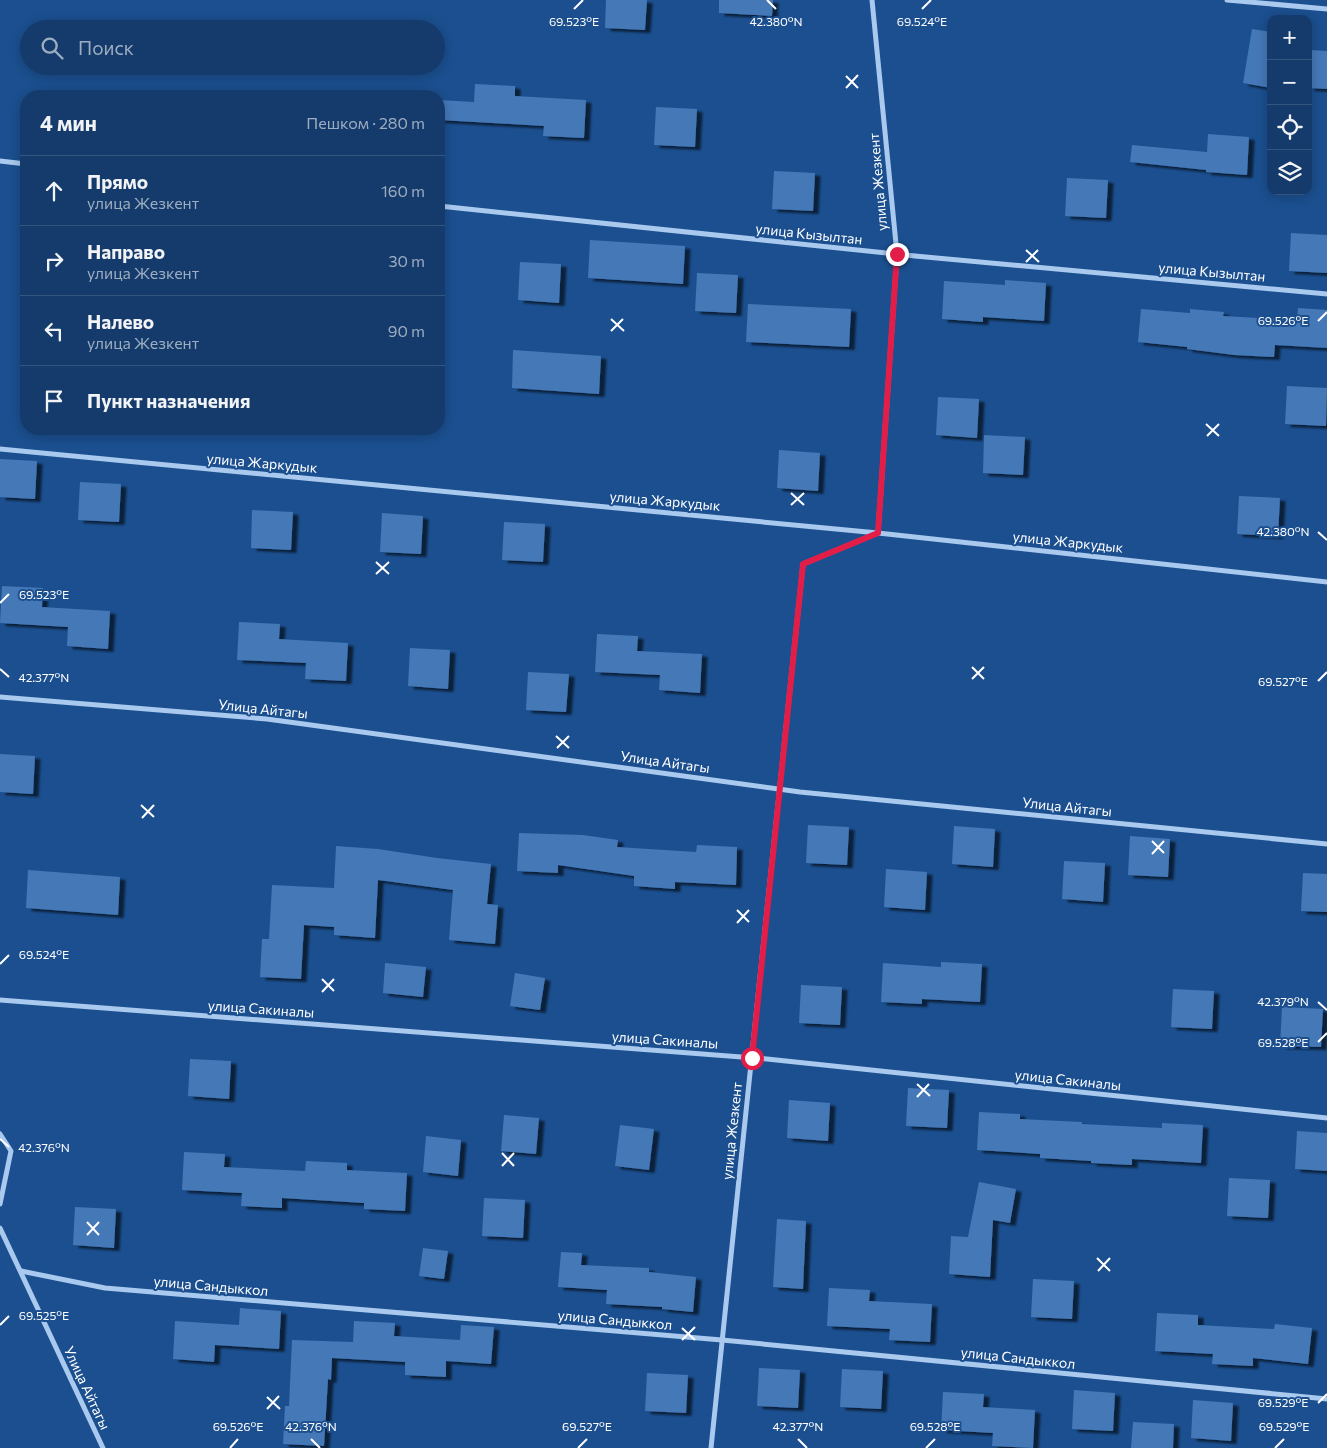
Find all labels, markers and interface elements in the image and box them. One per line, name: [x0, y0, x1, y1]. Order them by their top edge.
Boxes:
text: 69.523°E: [549, 14, 599, 28]
text: 42.380°N: [749, 14, 803, 28]
text: 69.524°E: [897, 14, 947, 28]
map controls: [1267, 15, 1312, 195]
button: +: [1267, 15, 1312, 60]
search box: [20, 20, 445, 75]
icon: search: [38, 34, 66, 62]
text: Поиск: [78, 36, 134, 59]
button: −: [1267, 60, 1312, 105]
button: locate: [1267, 105, 1312, 150]
text: 4 мин: [40, 110, 97, 135]
text: Пешком · 280 m: [306, 113, 425, 132]
street label: улица Жезкент: [865, 132, 890, 232]
button: layers: [1267, 150, 1312, 195]
text: Прямо: [87, 170, 148, 193]
icon: ahead: [40, 177, 68, 205]
text: 160 m: [381, 181, 425, 200]
text: улица Жезкент: [87, 193, 199, 212]
street label: улица Кызылтан: [755, 219, 863, 248]
text: Направо: [87, 240, 165, 263]
route end: [886, 243, 909, 266]
icon: right: [40, 247, 68, 275]
text: 30 m: [388, 251, 425, 270]
street label: улица Кызылтан: [1158, 258, 1266, 285]
text: улица Жезкент: [87, 263, 199, 282]
text: Налево: [87, 310, 154, 333]
text: 69.526°E: [1258, 313, 1308, 327]
icon: left: [40, 317, 68, 345]
text: 90 m: [388, 321, 425, 340]
text: улица Жезкент: [87, 333, 199, 352]
icon: arrive: [40, 387, 68, 415]
text: Пункт назначения: [87, 389, 250, 412]
street label: улица Жаркудык: [206, 449, 319, 476]
street label: улица Жаркудык: [609, 487, 722, 514]
text: 42.380°N: [1256, 524, 1310, 538]
street label: улица Жаркудык: [1012, 527, 1125, 556]
text: 69.523°E: [19, 587, 69, 601]
text: 42.377°N: [19, 670, 69, 684]
text: 69.527°E: [1258, 674, 1308, 688]
street label: Улица Айтагы: [217, 695, 309, 722]
street label: Улица Айтагы: [619, 747, 711, 776]
street label: Улица Айтагы: [1021, 793, 1113, 820]
text: 69.524°E: [19, 947, 69, 961]
text: 42.379°N: [1257, 994, 1309, 1008]
street label: улица Сакиналы: [207, 996, 315, 1021]
street label: улица Сакиналы: [611, 1027, 719, 1052]
text: 69.528°E: [1258, 1035, 1308, 1049]
route start: [741, 1047, 764, 1070]
street label: улица Сакиналы: [1014, 1065, 1122, 1094]
street label: улица Жезкент: [718, 1081, 745, 1181]
text: 42.376°N: [18, 1140, 70, 1154]
street label: улица Сандыккол: [153, 1272, 269, 1299]
street label: улица Сандыккол: [557, 1306, 673, 1333]
text: 69.525°E: [19, 1308, 69, 1322]
street label: Улица Айтагы: [61, 1343, 114, 1432]
street label: улица Сандыккол: [960, 1343, 1076, 1372]
text: 69.529°E: [1258, 1395, 1308, 1409]
text: 69.526°E: [213, 1419, 263, 1433]
text: 42.376°N: [285, 1419, 337, 1433]
text: 69.527°E: [562, 1419, 612, 1433]
text: 42.377°N: [773, 1419, 823, 1433]
text: 69.528°E: [910, 1419, 960, 1433]
text: 69.529°E: [1259, 1419, 1309, 1433]

